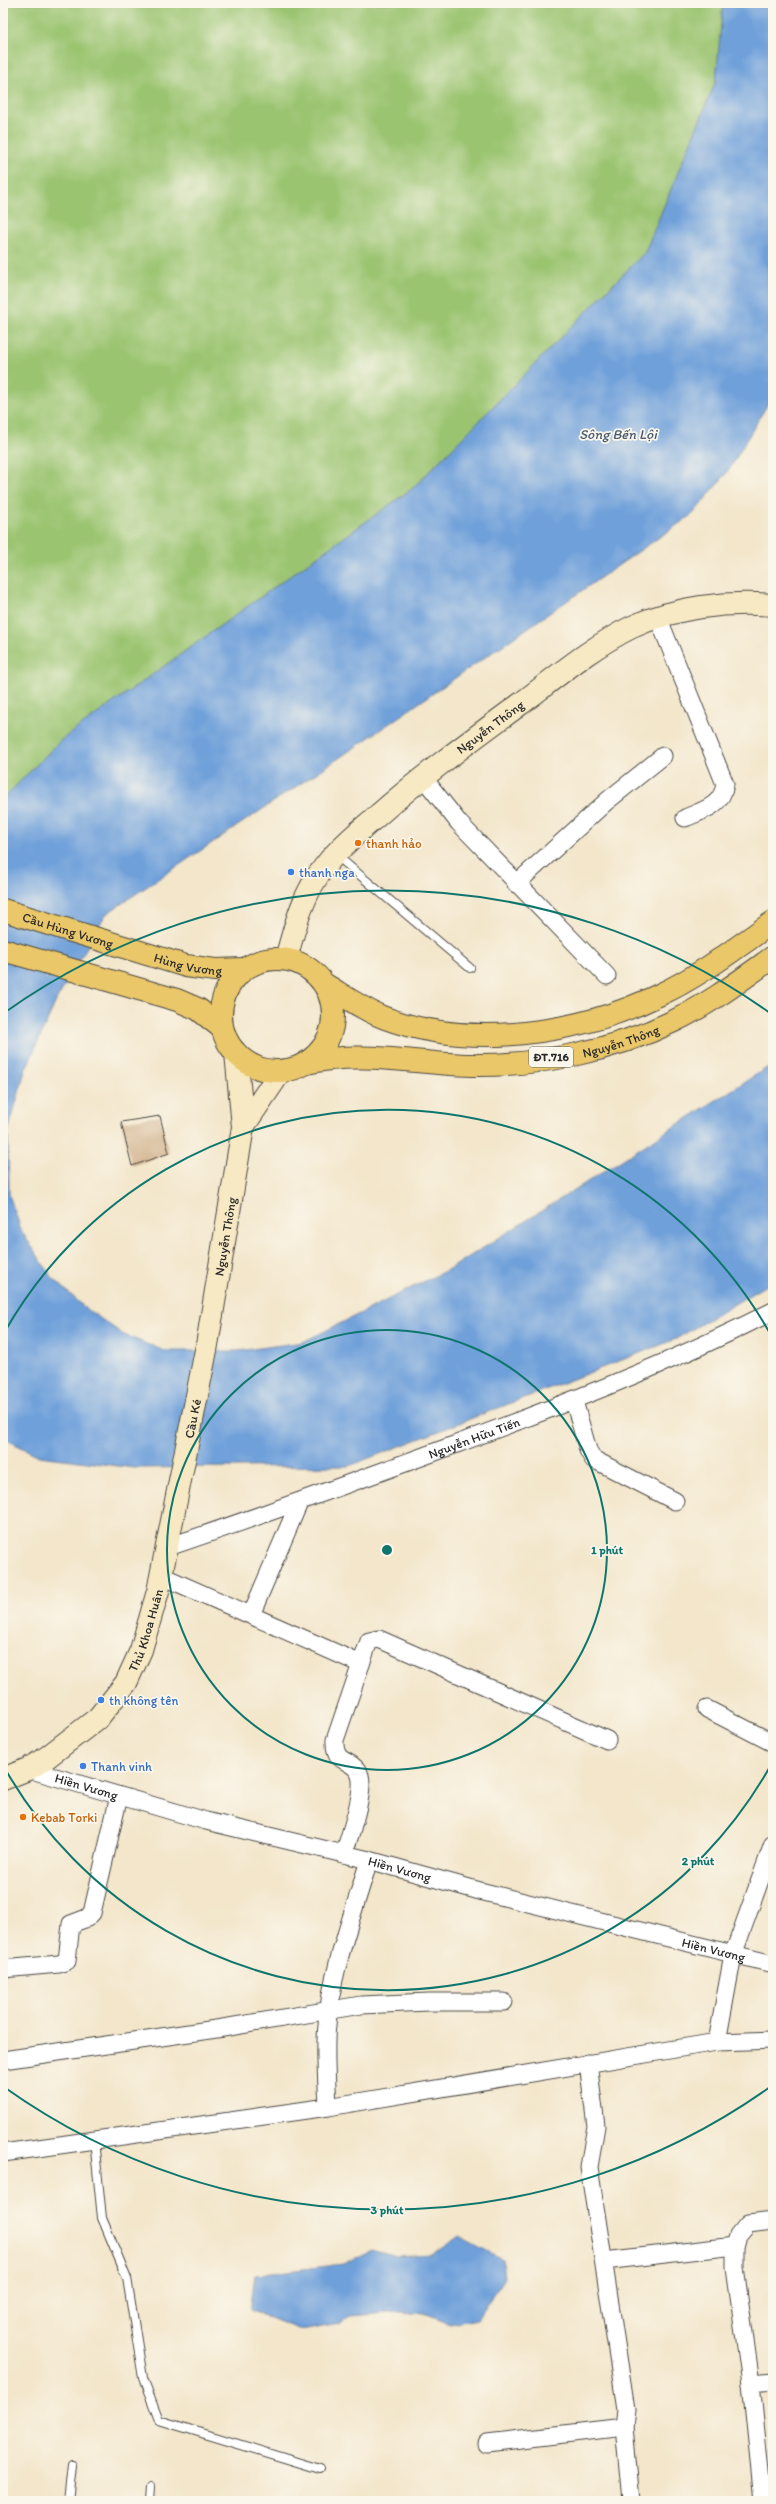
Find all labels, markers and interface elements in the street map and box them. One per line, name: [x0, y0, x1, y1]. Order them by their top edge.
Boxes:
water label: Sông Bến Lội: [579, 426, 658, 443]
street label: Nguyễn Thông: [453, 697, 527, 756]
place label: thanh hảo: [366, 836, 422, 851]
marker: thanh hảo: [353, 838, 363, 848]
place label: thanh nga: [299, 865, 355, 880]
marker: thanh nga: [286, 867, 296, 877]
street label: Cầu Hùng Vương: [21, 909, 116, 951]
street label: Hùng Vương: [152, 949, 223, 978]
street label: Nguyễn Thông: [581, 1021, 662, 1060]
road number: ĐT.716: [529, 1047, 573, 1067]
street label: Nguyễn Thông: [211, 1195, 239, 1277]
street label: Cầu Ké: [181, 1398, 204, 1439]
street label: Nguyễn Hữu Tiến: [426, 1413, 522, 1461]
centre of rings: [380, 1543, 394, 1557]
text: 1 phút: [591, 1543, 623, 1558]
street label: Thủ Khoa Huân: [125, 1586, 166, 1674]
place label: th không tên: [109, 1693, 178, 1708]
marker: th không tên: [96, 1695, 106, 1705]
place label: Thanh vinh: [91, 1759, 152, 1774]
marker: Thanh vinh: [78, 1761, 88, 1771]
street label: Hiền Vương: [53, 1770, 120, 1803]
place label: Kebab Torki: [31, 1810, 97, 1825]
marker: Kebab Torki: [18, 1812, 28, 1822]
street label: Hiền Vương: [367, 1853, 433, 1885]
text: 2 phút: [682, 1854, 715, 1869]
street label: Hiền Vương: [680, 1934, 747, 1964]
text: 3 phút: [371, 2203, 404, 2218]

